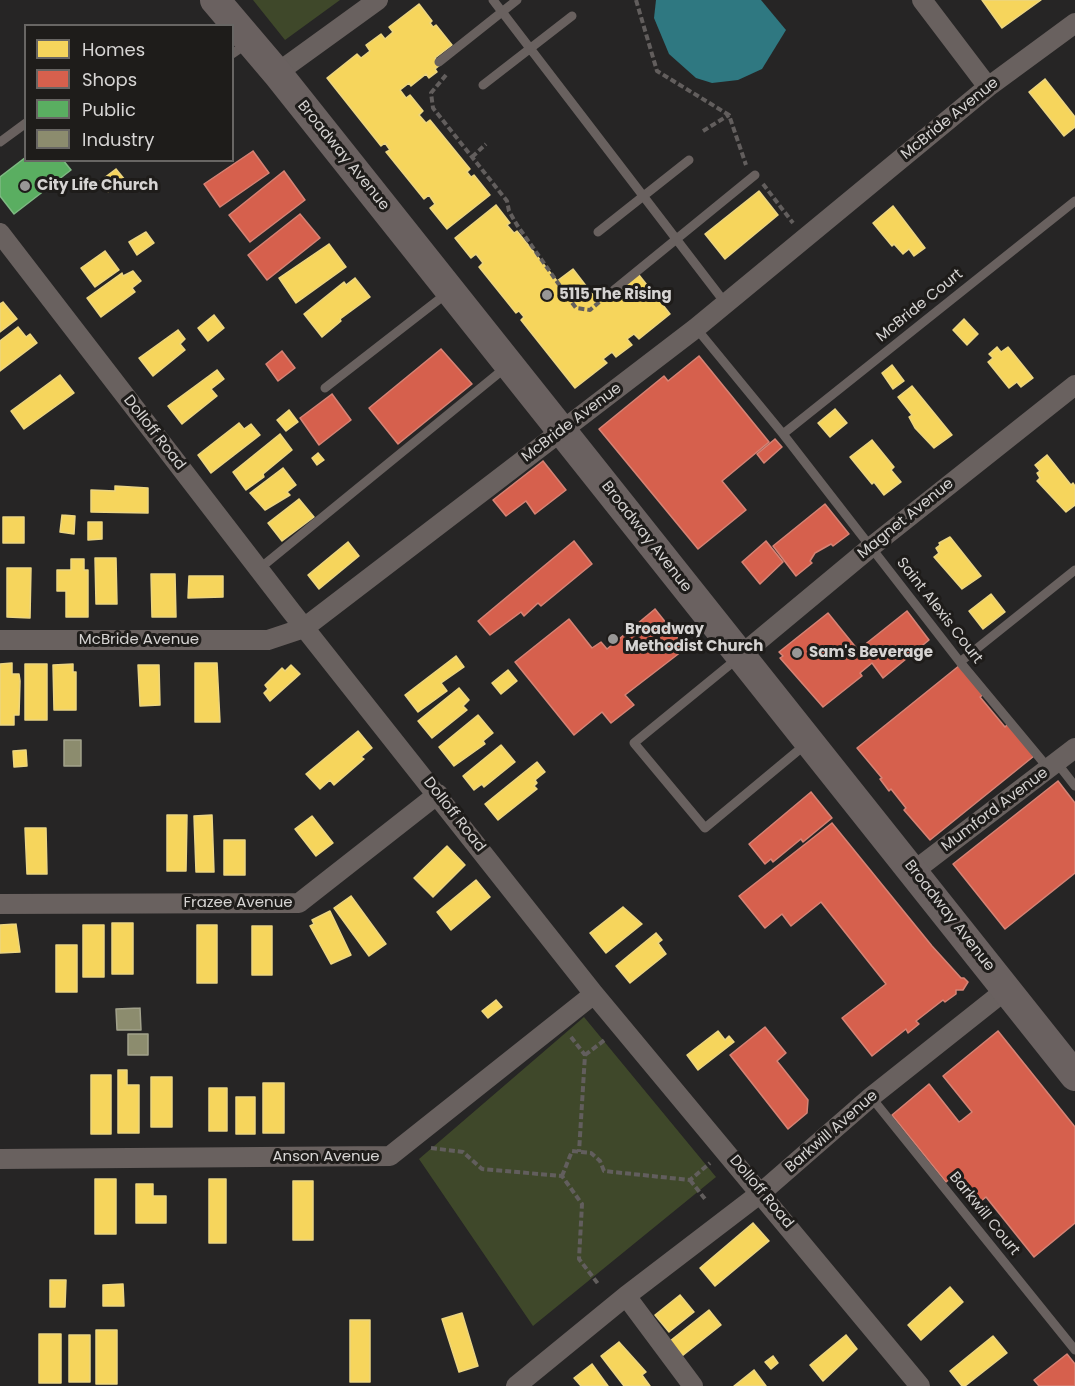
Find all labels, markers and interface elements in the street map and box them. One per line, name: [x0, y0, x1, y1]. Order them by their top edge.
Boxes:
legend: [24, 24, 234, 162]
text: Homes: [82, 37, 145, 62]
text: Shops: [82, 67, 137, 92]
street label: McBride Avenue: [898, 74, 1002, 164]
text: Public: [82, 97, 136, 122]
street label: Broadway Avenue: [293, 98, 393, 214]
text: Industry: [82, 127, 154, 152]
place label: City Life Church: [37, 177, 158, 195]
marker: City Life Church: [18, 179, 32, 193]
street label: McBride Court: [873, 266, 967, 346]
place label: 5115 The Rising: [559, 286, 672, 304]
marker: 5115 The Rising: [540, 288, 554, 302]
street label: McBride Avenue: [519, 380, 625, 466]
street label: Dolloff Road: [119, 392, 189, 474]
street label: Magnet Avenue: [855, 475, 957, 563]
street label: Broadway Avenue: [597, 478, 695, 596]
street label: Saint Alexis Court: [892, 554, 986, 668]
place label: Broadway Methodist Church: [625, 621, 763, 656]
street label: McBride Avenue: [79, 631, 199, 649]
marker: Broadway Methodist Church: [606, 632, 620, 646]
place label: Sam's Beverage: [809, 644, 933, 662]
marker: Sam's Beverage: [790, 646, 804, 660]
street label: Mumford Avenue: [938, 764, 1052, 856]
street label: Dolloff Road: [419, 774, 489, 856]
street label: Broadway Avenue: [900, 857, 998, 975]
street label: Frazee Avenue: [183, 894, 293, 912]
street label: Barkwill Avenue: [782, 1087, 882, 1177]
street label: Anson Avenue: [272, 1148, 380, 1166]
street label: Dolloff Road: [725, 1152, 797, 1232]
street label: Barkwill Court: [945, 1169, 1023, 1259]

